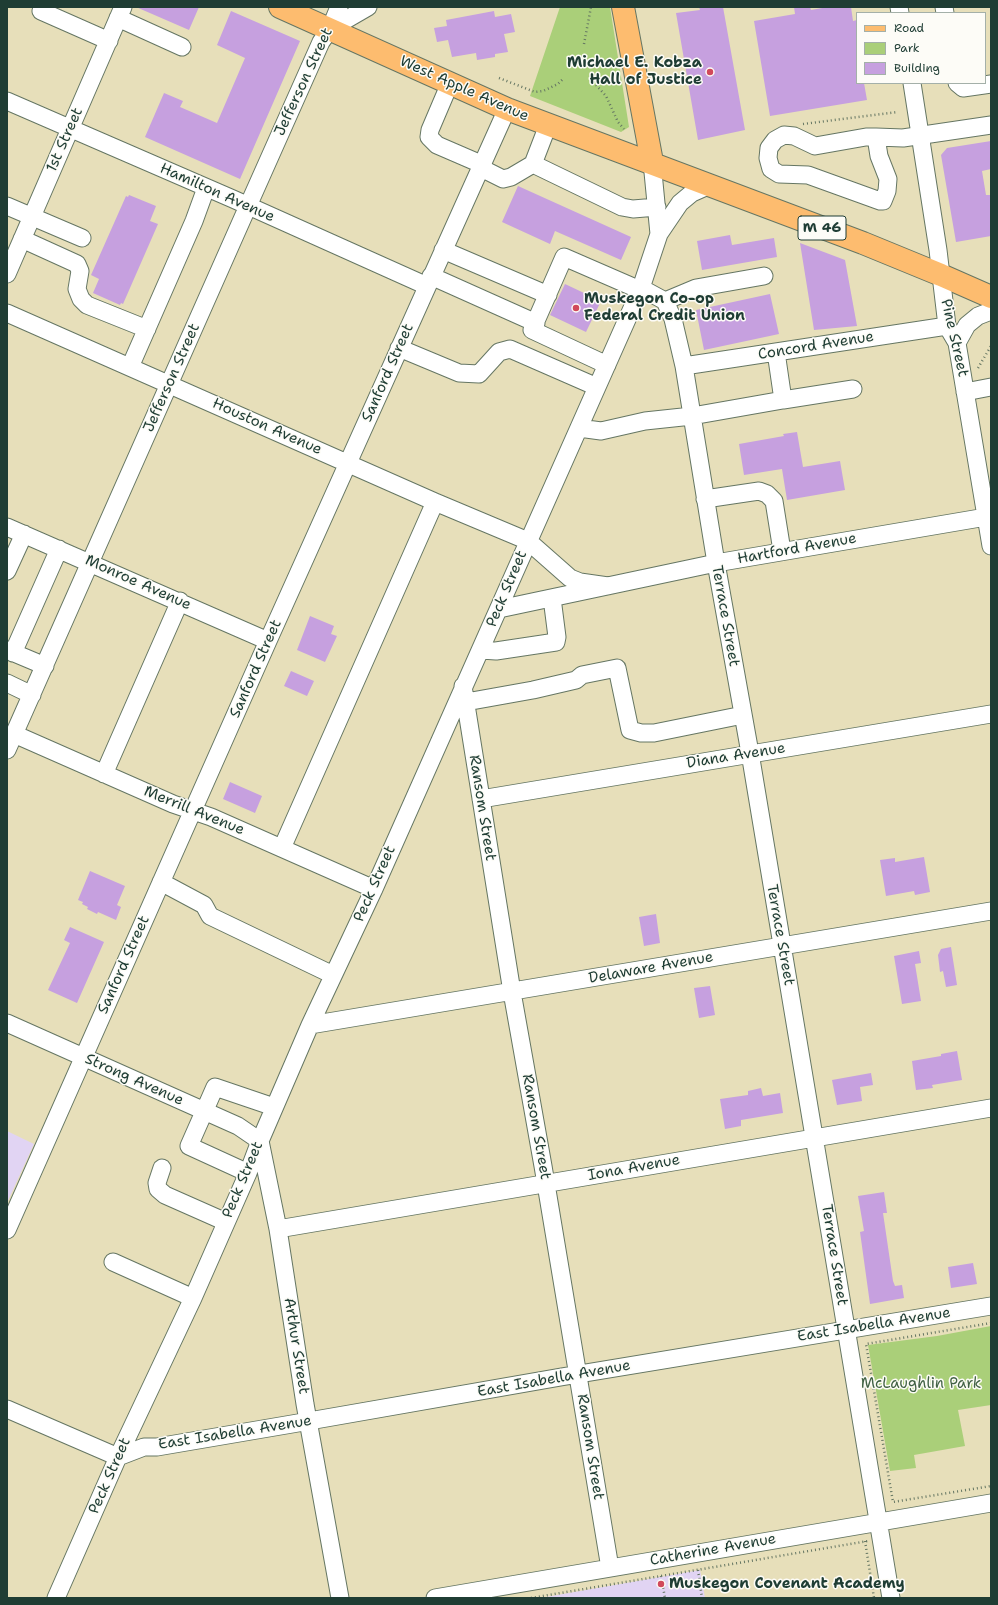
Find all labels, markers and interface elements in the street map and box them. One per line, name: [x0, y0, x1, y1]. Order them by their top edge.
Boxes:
legend: [856, 12, 986, 84]
text: Road: [894, 20, 924, 36]
street label: Jefferson Street: [271, 25, 337, 139]
text: Park: [894, 40, 920, 56]
street label: West Apple Avenue: [397, 52, 531, 126]
place label: Michael E. Kobza Hall of Justice: [567, 54, 702, 89]
text: Building: [894, 60, 940, 76]
marker: Michael E. Kobza Hall of Justice: [705, 67, 715, 77]
street label: 1st Street: [43, 105, 87, 175]
street label: Hamilton Avenue: [157, 160, 277, 226]
road number: M 46: [798, 216, 846, 240]
place label: Muskegon Co-op Federal Credit Union: [584, 290, 745, 325]
street label: Pine Street: [936, 297, 972, 379]
marker: Muskegon Co-op Federal Credit Union: [571, 303, 581, 313]
street label: Jefferson Street: [140, 321, 204, 435]
street label: Sanford Street: [358, 321, 418, 425]
street label: Concord Avenue: [757, 328, 875, 364]
street label: Houston Avenue: [210, 395, 324, 459]
street label: Hartford Avenue: [736, 530, 858, 568]
street label: Peck Street: [483, 548, 531, 630]
street label: Monroe Avenue: [82, 552, 194, 614]
street label: Terrace Street: [707, 564, 743, 668]
street label: Sanford Street: [226, 617, 286, 721]
street label: Diana Avenue: [685, 739, 787, 773]
street label: Ransom Street: [465, 754, 499, 862]
street label: Merrill Avenue: [141, 783, 247, 839]
street label: Peck Street: [350, 843, 400, 925]
street label: Terrace Street: [762, 883, 798, 987]
street label: Sanford Street: [94, 913, 154, 1017]
street label: Delaware Avenue: [587, 948, 715, 988]
street label: Strong Avenue: [82, 1050, 186, 1110]
street label: Ransom Street: [518, 1073, 554, 1181]
street label: Peck Street: [219, 1139, 267, 1221]
street label: Iona Avenue: [587, 1151, 681, 1185]
street label: Terrace Street: [817, 1203, 851, 1307]
street label: Arthur Street: [279, 1296, 313, 1396]
street label: East Isabella Avenue: [796, 1304, 952, 1346]
street label: East Isabella Avenue: [476, 1357, 632, 1401]
park label: McLaughlin Park: [861, 1375, 981, 1393]
street label: Ransom Street: [573, 1393, 607, 1501]
street label: East Isabella Avenue: [157, 1412, 313, 1454]
street label: Peck Street: [85, 1435, 135, 1517]
street label: Catherine Avenue: [648, 1530, 778, 1570]
place label: Muskegon Covenant Academy: [669, 1575, 905, 1593]
marker: Muskegon Covenant Academy: [656, 1579, 666, 1589]

